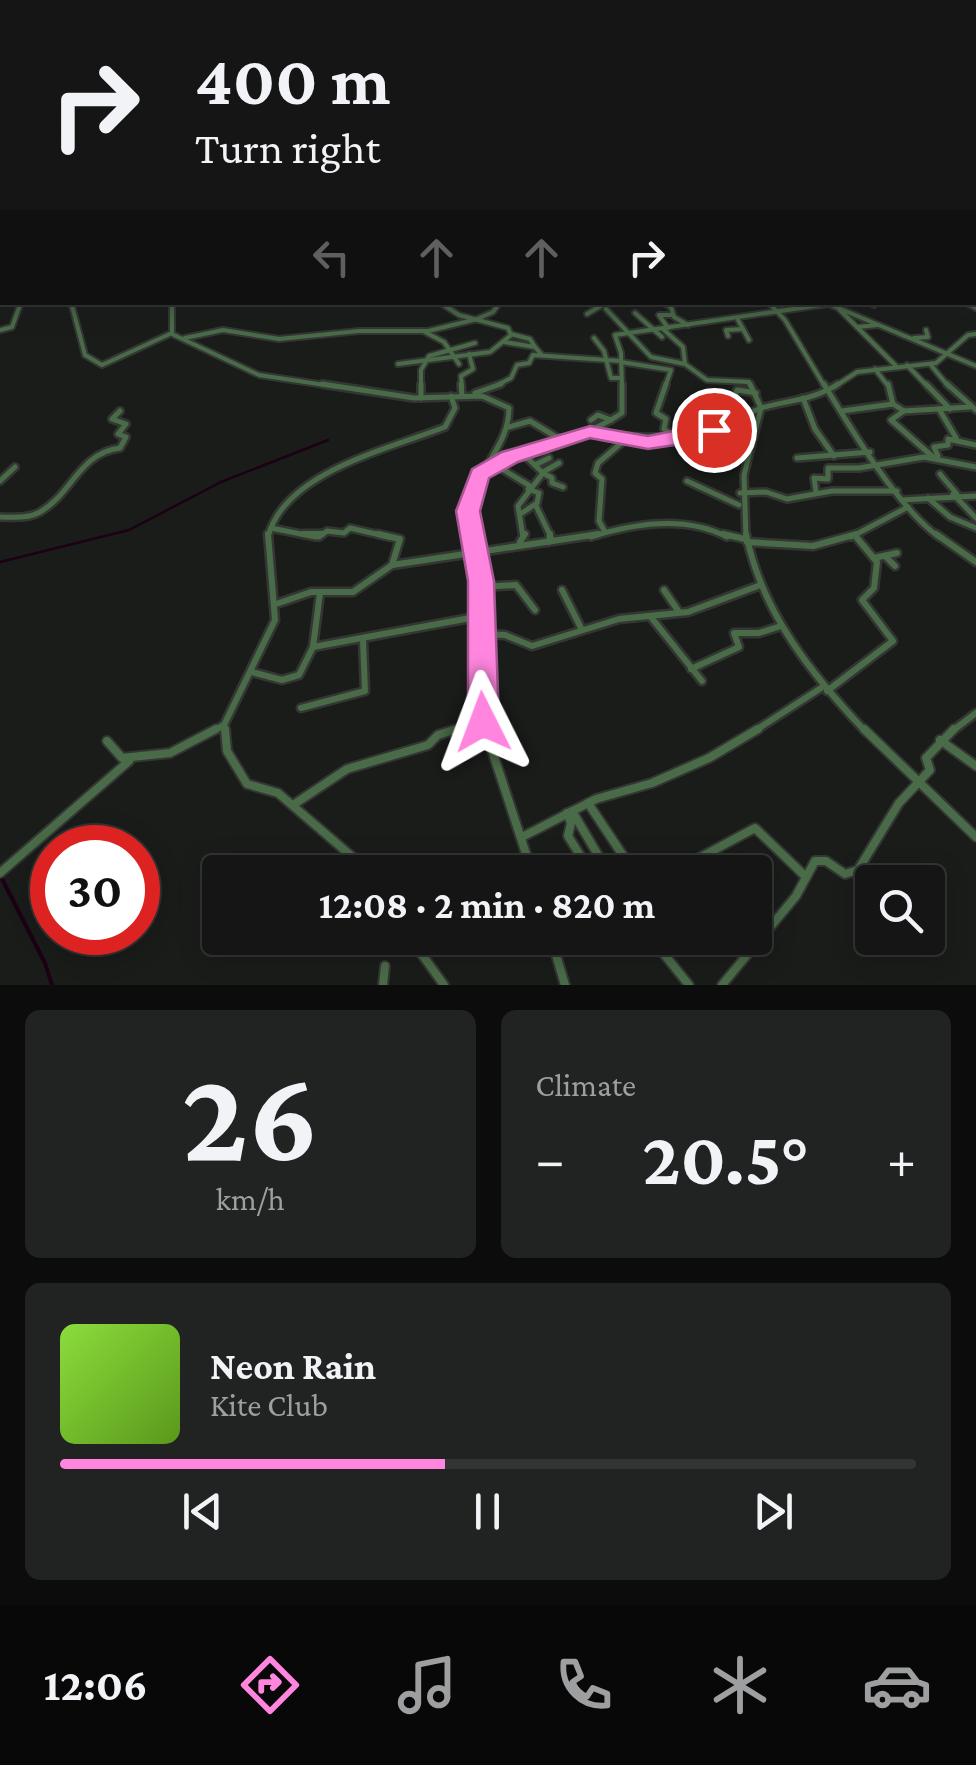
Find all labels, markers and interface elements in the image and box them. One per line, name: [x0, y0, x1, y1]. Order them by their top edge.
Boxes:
icon: right: [30, 40, 160, 170]
text: 400 m: [195, 41, 391, 119]
text: Turn right: [195, 123, 380, 173]
icon: left: [304, 230, 359, 285]
icon: ahead: [409, 230, 464, 285]
icon: ahead: [514, 230, 569, 285]
icon: right: [619, 230, 674, 285]
pin: [672, 388, 757, 473]
icon: arrive: [687, 403, 742, 458]
position arrow: [431, 670, 535, 774]
speed limit sign: 30: [30, 825, 160, 955]
map controls: [855, 865, 945, 955]
button: search: [855, 865, 945, 955]
text: 12:08 · 2 min · 820 m: [319, 884, 655, 926]
text: 26: [182, 1043, 319, 1188]
text: Climate: [536, 1067, 636, 1103]
text: 20.5°: [642, 1117, 809, 1200]
text: −: [536, 1129, 565, 1190]
text: +: [887, 1129, 916, 1190]
text: km/h: [216, 1181, 285, 1217]
text: Neon Rain: [210, 1345, 376, 1387]
text: Kite Club: [210, 1387, 328, 1423]
icon: previous: [175, 1484, 230, 1539]
icon: pause: [460, 1484, 515, 1539]
icon: next: [746, 1484, 801, 1539]
icon: directions: [235, 1650, 305, 1720]
icon: music: [392, 1650, 462, 1720]
icon: phone: [549, 1650, 619, 1720]
icon: climate: [705, 1650, 775, 1720]
icon: car: [862, 1650, 932, 1720]
text: 12:06: [43, 1660, 148, 1710]

